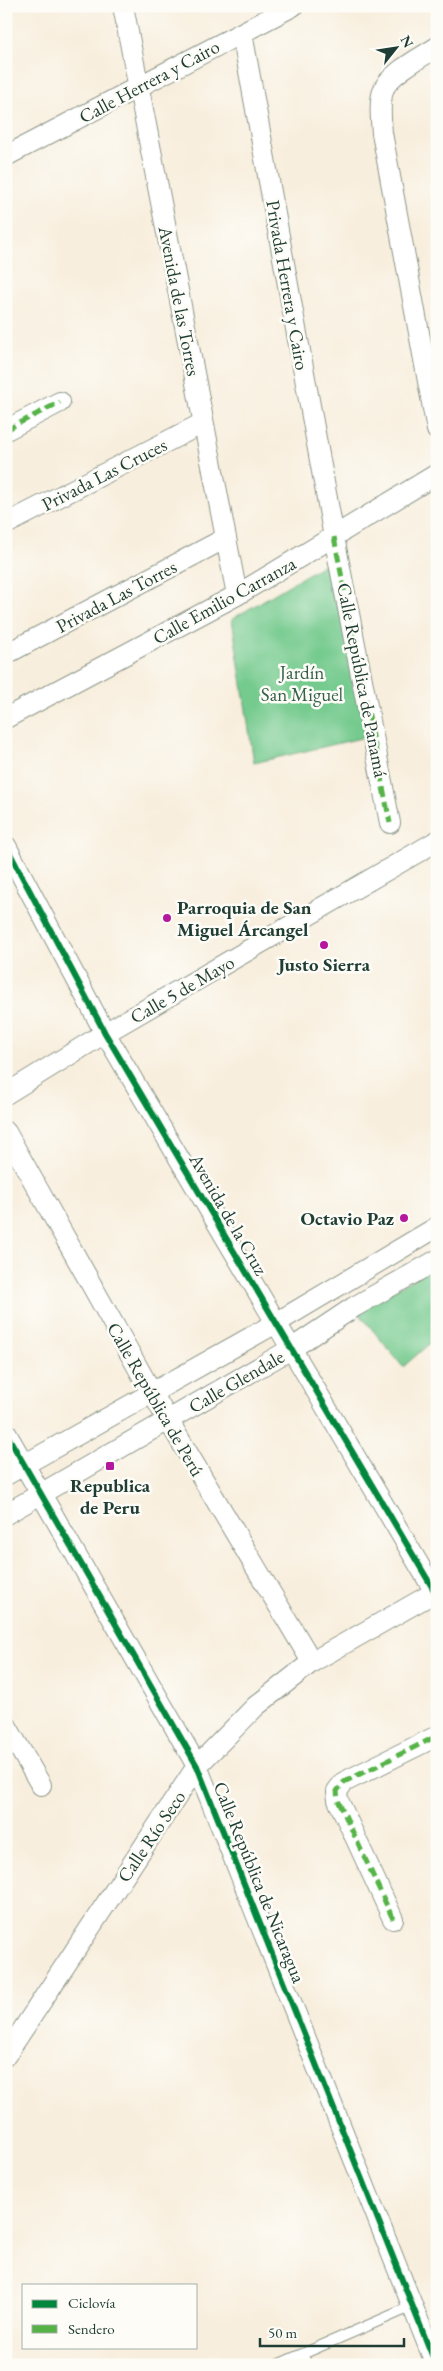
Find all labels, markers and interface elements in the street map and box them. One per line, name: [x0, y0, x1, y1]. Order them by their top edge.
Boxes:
north arrow: [370, 22, 420, 72]
text: N: [397, 32, 418, 51]
street label: Calle Herrera y Cairo: [75, 34, 224, 129]
street label: Privada Herrera y Cairo: [260, 198, 315, 372]
street label: Avenida de las Torres: [153, 223, 206, 378]
street label: Privada Las Cruces: [37, 432, 171, 517]
street label: Calle Emilio Carranza: [148, 550, 301, 650]
street label: Privada Las Torres: [52, 554, 181, 639]
street label: Calle República de Panamá: [331, 581, 394, 780]
park label: Jardín San Miguel: [261, 660, 344, 707]
place label: Parroquia de San Miguel Árcangel: [177, 895, 312, 942]
marker: Parroquia de San Miguel Árcangel: [161, 912, 173, 924]
marker: Justo Sierra: [318, 939, 330, 951]
street label: Calle 5 de Mayo: [126, 949, 239, 1029]
place label: Justo Sierra: [276, 952, 371, 977]
street label: Avenida de la Cruz: [183, 1148, 274, 1280]
place label: Octavio Paz: [301, 1206, 394, 1231]
marker: Octavio Paz: [398, 1212, 410, 1224]
street label: Calle República de Perú: [101, 1318, 210, 1481]
street label: Calle Glendale: [184, 1344, 289, 1419]
marker: Republica de Peru: [104, 1460, 116, 1472]
place label: Republica de Peru: [70, 1473, 151, 1520]
street label: Calle República de Nicaragua: [208, 1778, 312, 1987]
street label: Calle Río Seco: [112, 1786, 191, 1887]
legend: [22, 2284, 198, 2348]
text: Ciclovía: [68, 2293, 115, 2312]
scale bar: [260, 2316, 404, 2348]
text: Sendero: [68, 2319, 115, 2338]
text: 50 m: [268, 2323, 297, 2342]

